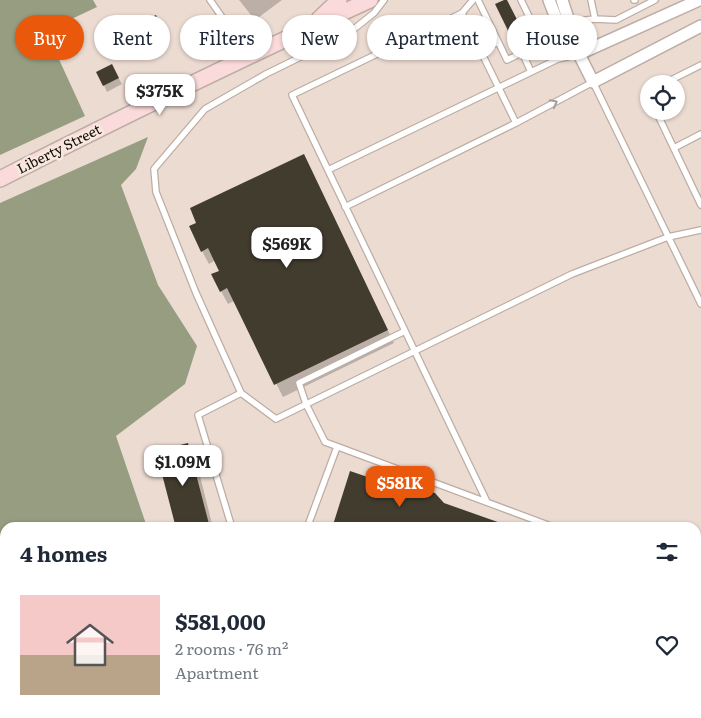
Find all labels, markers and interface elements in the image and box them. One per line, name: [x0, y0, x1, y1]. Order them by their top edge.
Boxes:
chip: Buy: [15, 15, 84, 60]
chip: Rent: [94, 15, 170, 60]
chip: Filters: [180, 15, 272, 60]
chip: New: [282, 15, 357, 60]
chip: Apartment: [367, 15, 497, 60]
chip: House: [507, 15, 597, 60]
pin: $375K: [125, 74, 195, 116]
map controls: [640, 75, 685, 120]
button: locate: [640, 75, 685, 120]
text: $375K: [136, 78, 184, 102]
one-way arrow: [549, 99, 558, 109]
street label: Liberty Street: [13, 118, 104, 178]
pin: $569K: [252, 226, 322, 269]
text: $569K: [262, 231, 312, 255]
pin: $1.09M: [142, 444, 224, 487]
text: $1.09M: [155, 449, 211, 473]
pin: $581K: [365, 466, 435, 508]
text: $581K: [377, 470, 423, 494]
text: 4 homes: [20, 537, 107, 568]
icon: filters: [653, 538, 681, 566]
text: $581,000: [175, 605, 266, 636]
icon: home: [60, 615, 120, 675]
icon: heart: [653, 631, 681, 659]
text: 2 rooms · 76 m²: [175, 636, 288, 660]
text: Apartment: [175, 660, 259, 684]

